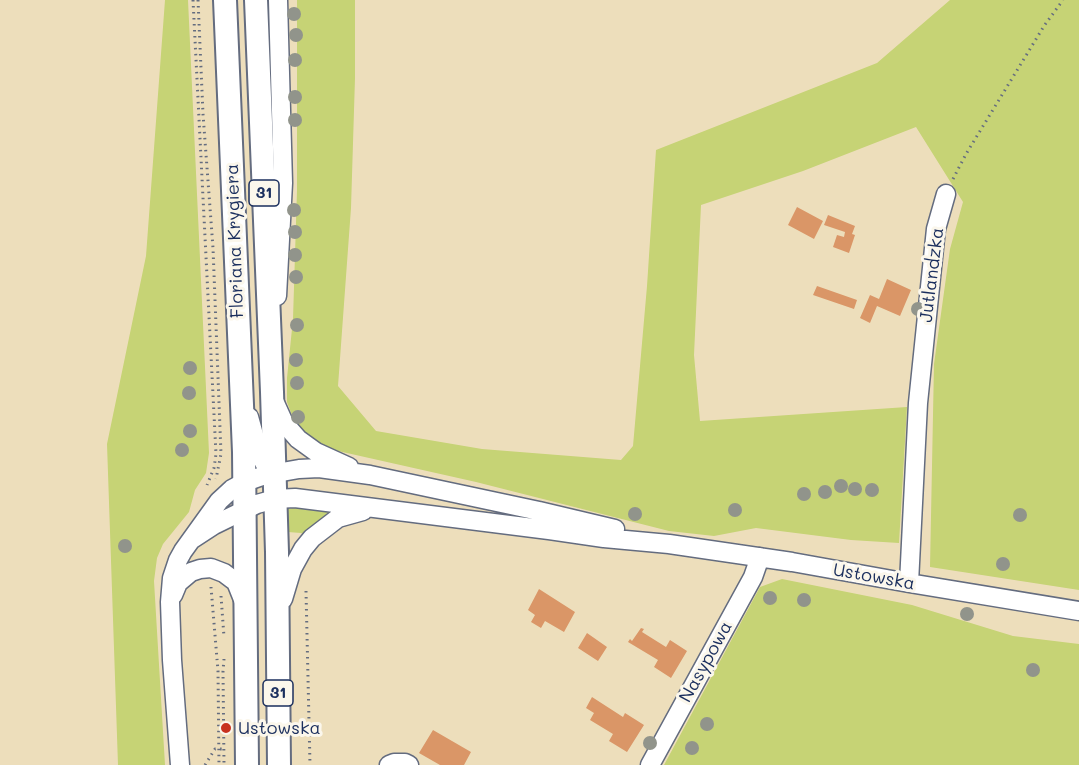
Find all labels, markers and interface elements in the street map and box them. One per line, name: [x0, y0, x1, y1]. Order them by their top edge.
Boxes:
street label: Floriana Krygiera: [222, 163, 248, 319]
road number: 31: [249, 180, 279, 206]
street label: Jutlandzka: [915, 226, 949, 324]
street label: Ustowska: [831, 559, 917, 595]
street label: Nasypowa: [675, 618, 737, 706]
road number: 31: [263, 680, 293, 706]
place label: Ustowska: [238, 717, 321, 739]
marker: Ustowska: [219, 721, 233, 735]

